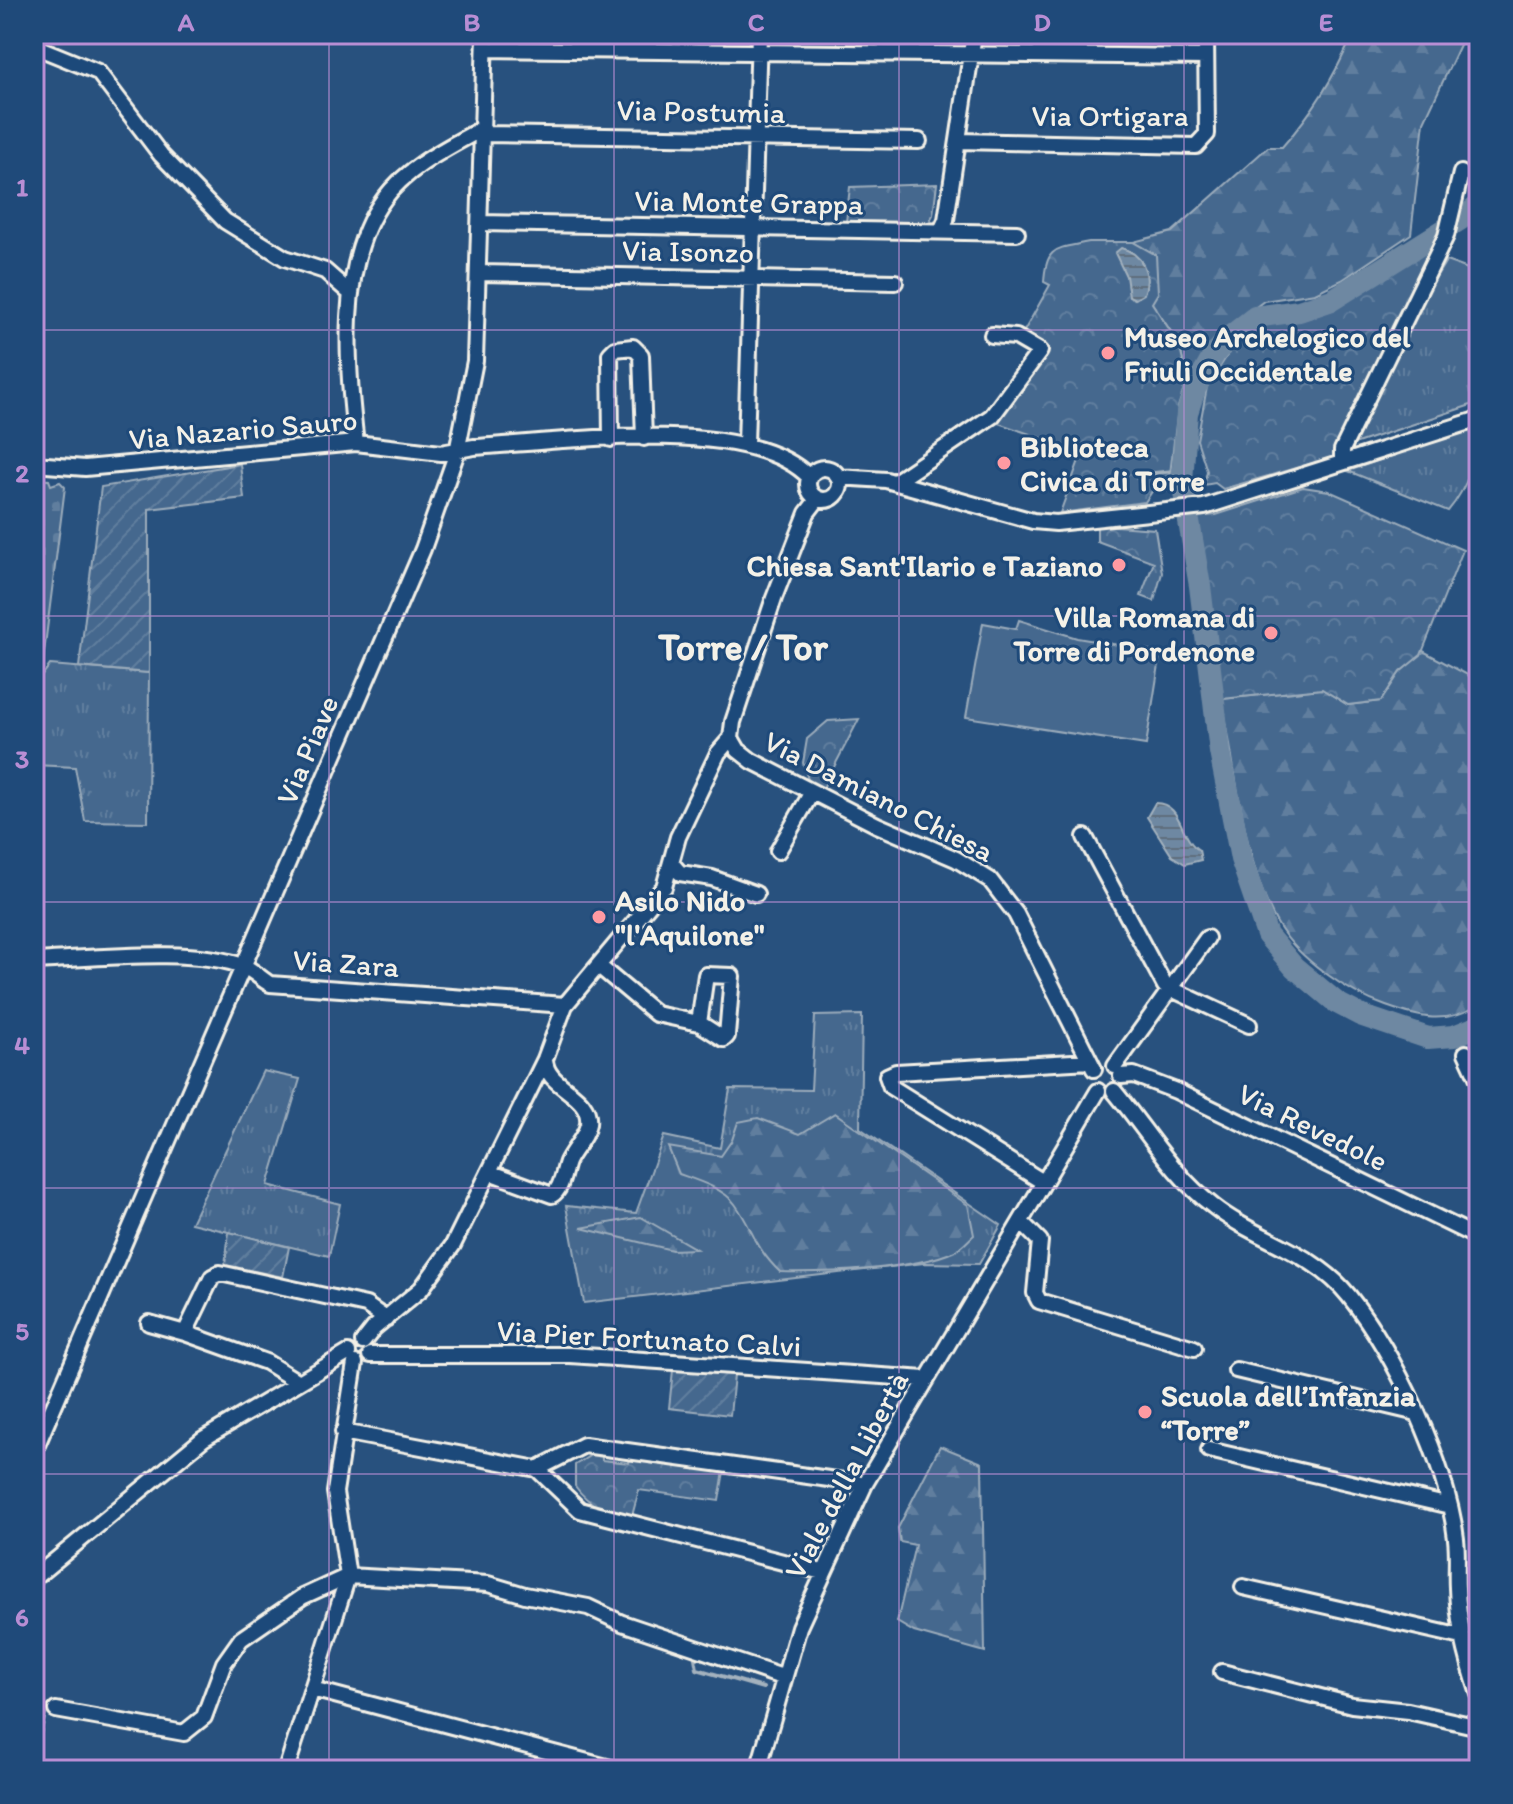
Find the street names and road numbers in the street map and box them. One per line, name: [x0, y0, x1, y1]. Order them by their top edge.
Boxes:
street label: Via Postumia: [616, 91, 786, 131]
street label: Via Ortigara: [1031, 97, 1189, 134]
street label: Via Monte Grappa: [634, 182, 864, 223]
street label: Via Isonzo: [622, 231, 754, 271]
street label: Via Nazario Sauro: [127, 401, 359, 457]
street label: Via Piave: [267, 690, 347, 810]
street label: Via Damiano Chiesa: [758, 722, 1001, 870]
street label: Via Zara: [291, 941, 401, 985]
street label: Via Revedole: [1232, 1075, 1394, 1179]
street label: Via Pier Fortunato Calvi: [496, 1312, 802, 1364]
street label: Viale della Libertà: [776, 1364, 917, 1585]

